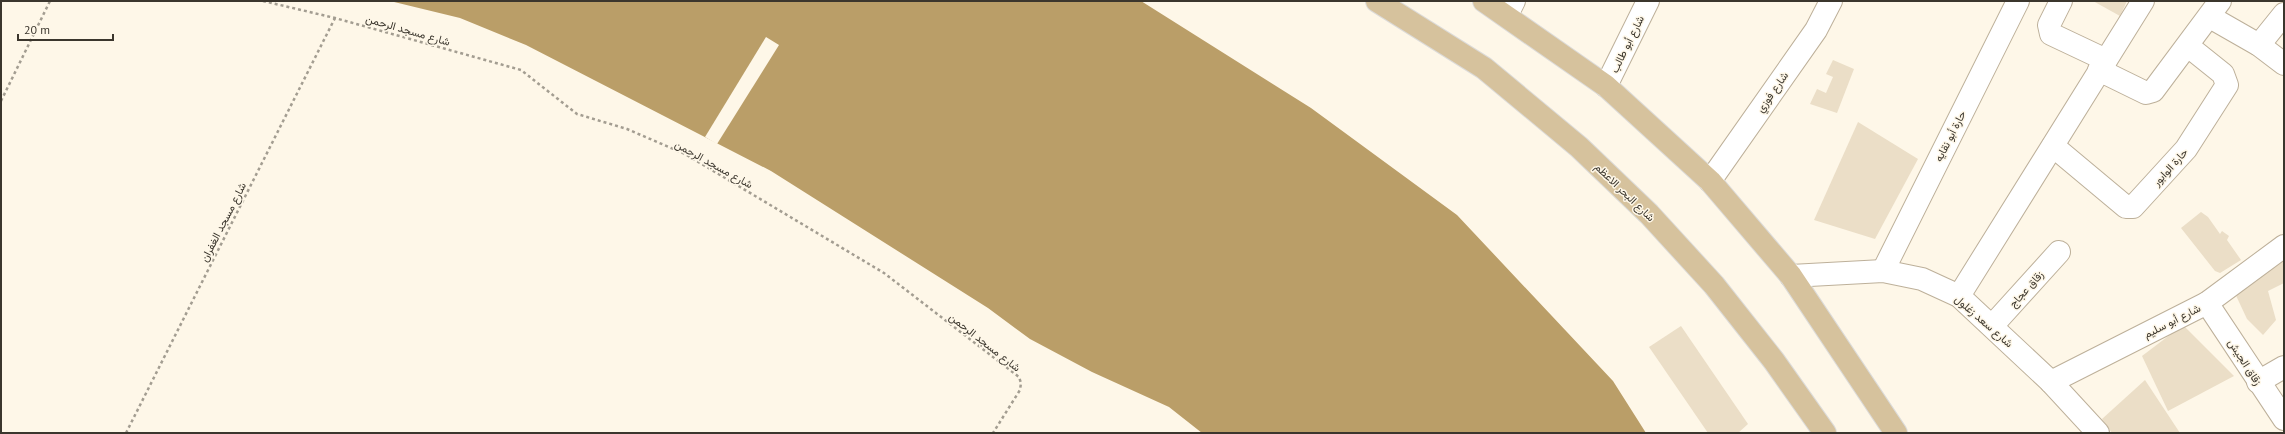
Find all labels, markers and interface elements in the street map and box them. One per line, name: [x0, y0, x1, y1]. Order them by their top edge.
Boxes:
street label: شارع مسجد الرحمن: [364, 11, 452, 50]
street label: شارع أبو طالب: [1607, 13, 1648, 75]
scale bar: [18, 16, 113, 42]
text: 20 m: [24, 22, 50, 37]
street label: شارع فوزي: [1753, 69, 1794, 117]
street label: حارة أبو نقايه: [1931, 108, 1969, 164]
street label: شارع مسجد الرحمن: [672, 137, 756, 192]
street label: حارة الوابور: [2149, 145, 2191, 190]
street label: شارع البحر الاعظم: [1591, 160, 1658, 225]
street label: شارع مسجد الغفران: [197, 180, 250, 265]
street label: زقاق عجاج: [2006, 267, 2047, 311]
street label: شارع سعد زغلول: [1951, 292, 2016, 351]
street label: شارع أبو سليم: [2141, 301, 2203, 342]
street label: شارع مسجد الرحمن: [946, 310, 1024, 375]
street label: زقاق الجيش: [2225, 336, 2265, 388]

